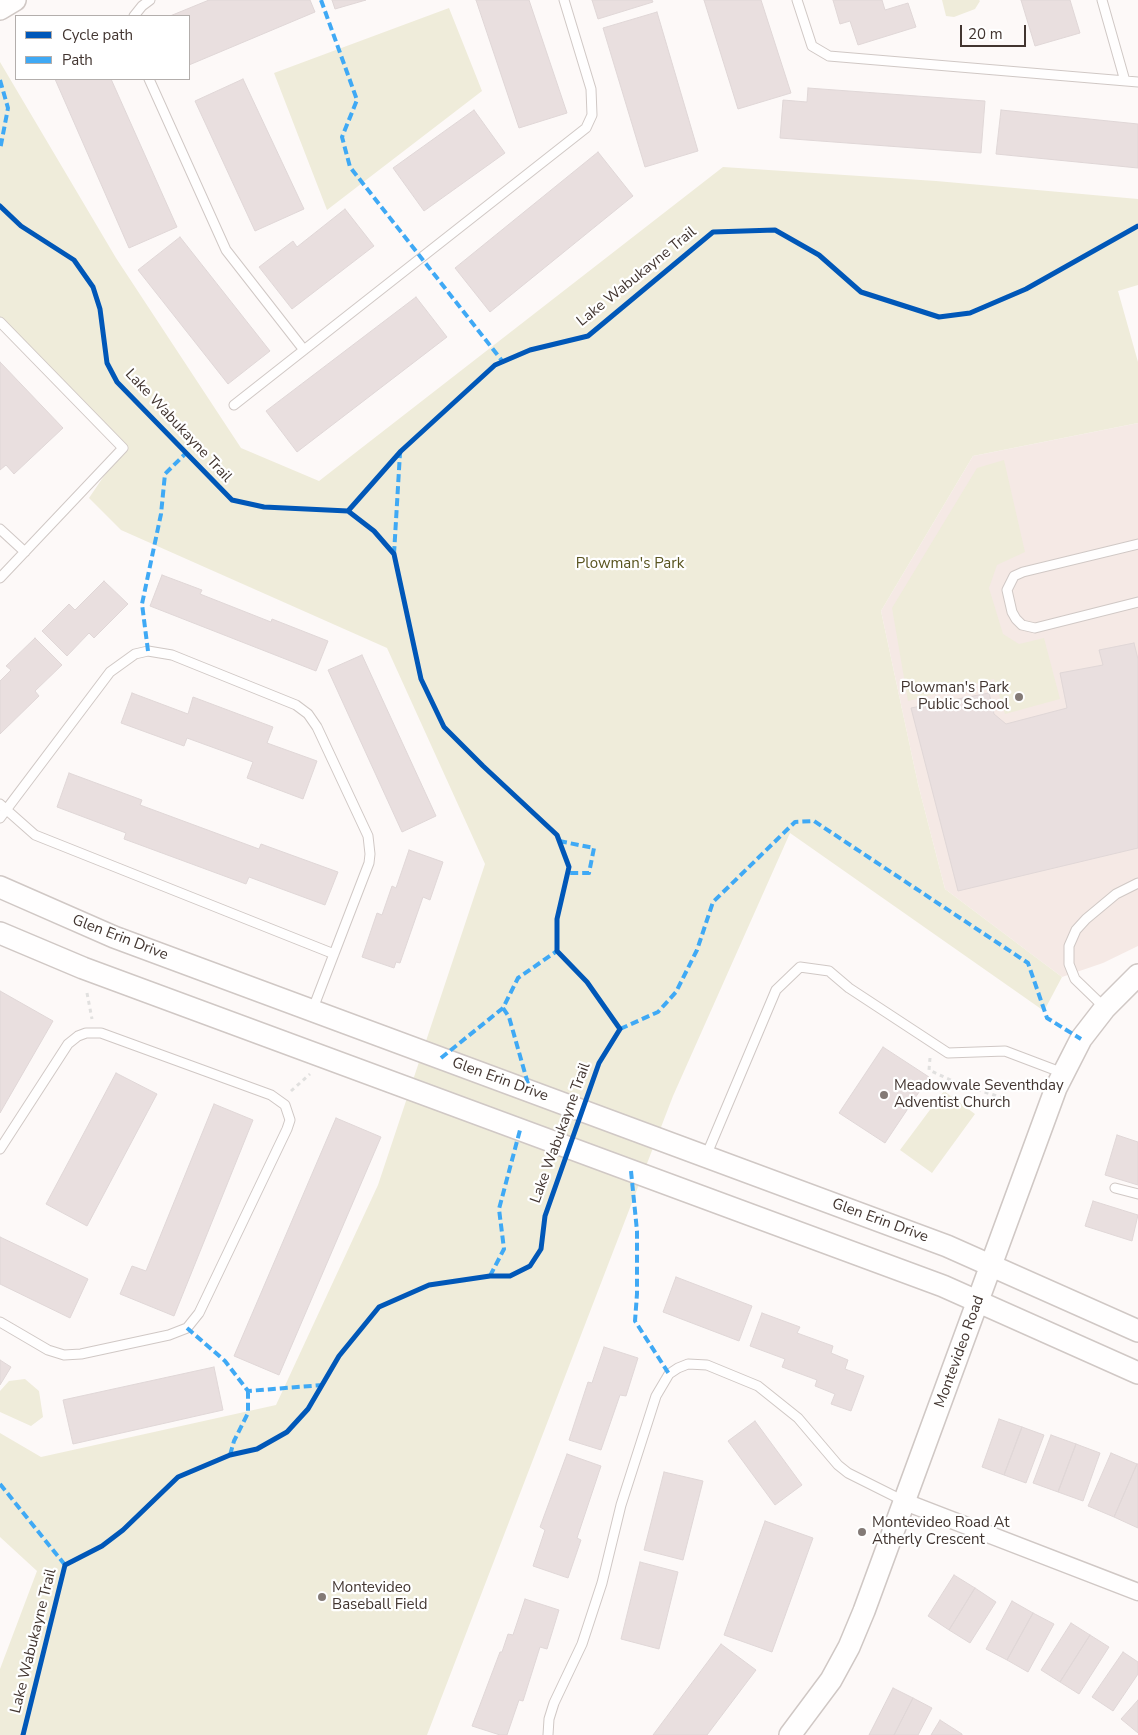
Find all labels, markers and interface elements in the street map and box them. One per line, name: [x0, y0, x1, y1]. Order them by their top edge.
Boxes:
legend: [15, 15, 190, 80]
scale bar: [963, 15, 1029, 47]
text: 20 m: [968, 24, 1003, 44]
text: Cycle path: [62, 25, 133, 45]
text: Path: [62, 50, 93, 70]
street label: Lake Wabukayne Trail: [574, 223, 700, 331]
street label: Lake Wabukayne Trail: [121, 366, 235, 486]
park label: Plowman's Park: [576, 555, 684, 573]
place label: Plowman's Park Public School: [901, 679, 1009, 714]
marker: Plowman's Park Public School: [1013, 691, 1025, 703]
street label: Glen Erin Drive: [70, 911, 170, 965]
street label: Glen Erin Drive: [449, 1054, 551, 1106]
street label: Lake Wabukayne Trail: [527, 1060, 595, 1206]
place label: Meadowvale Seventhday Adventist Church: [894, 1077, 1064, 1112]
marker: Meadowvale Seventhday Adventist Church: [878, 1089, 890, 1101]
street label: Glen Erin Drive: [829, 1195, 931, 1247]
street label: Montevideo Road: [931, 1294, 989, 1410]
place label: Montevideo Road At Atherly Crescent: [872, 1514, 1010, 1549]
marker: Montevideo Road At Atherly Crescent: [856, 1526, 868, 1538]
street label: Lake Wabukayne Trail: [7, 1567, 61, 1715]
place label: Montevideo Baseball Field: [332, 1579, 428, 1614]
marker: Montevideo Baseball Field: [316, 1591, 328, 1603]

